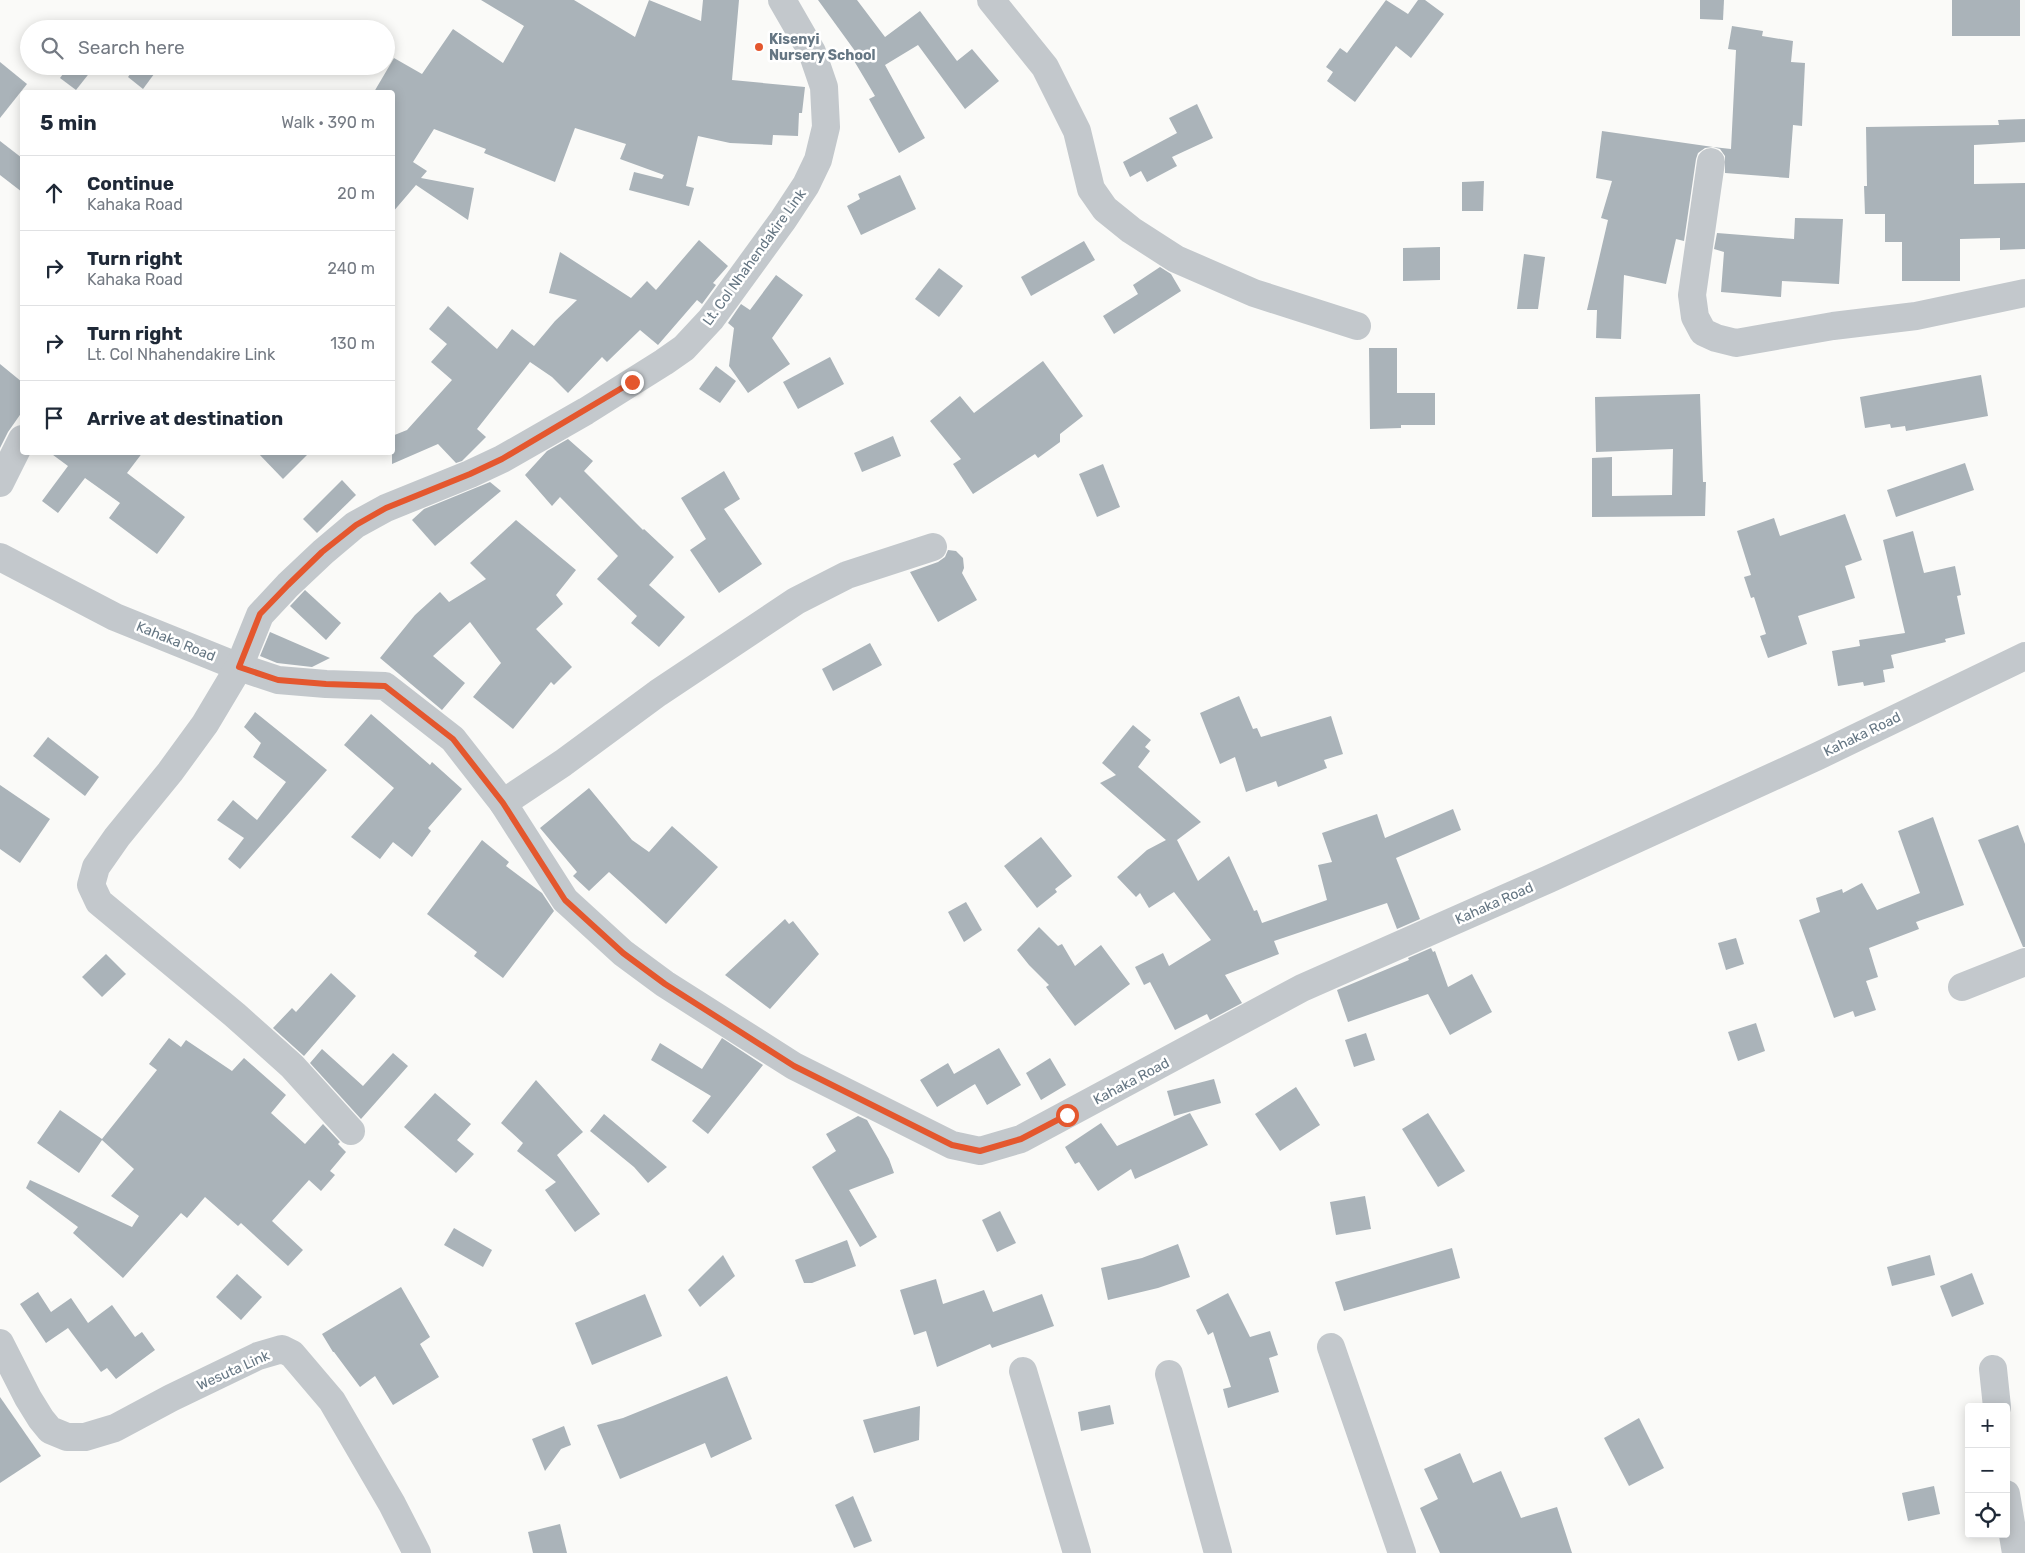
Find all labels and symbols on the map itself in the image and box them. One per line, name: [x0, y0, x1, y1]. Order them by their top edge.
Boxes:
place label: Kisenyi Nursery School: [769, 31, 876, 64]
marker: Kisenyi Nursery School: [753, 41, 765, 53]
street label: Lt. Col Nhahendakire Link: [699, 185, 810, 329]
route end: [621, 371, 644, 394]
street label: Kahaka Road: [134, 618, 218, 665]
street label: Kahaka Road: [1821, 708, 1904, 760]
street label: Kahaka Road: [1453, 879, 1536, 928]
street label: Kahaka Road: [1090, 1054, 1172, 1109]
route start: [1056, 1104, 1079, 1127]
street label: Wesuta Link: [194, 1347, 273, 1394]

